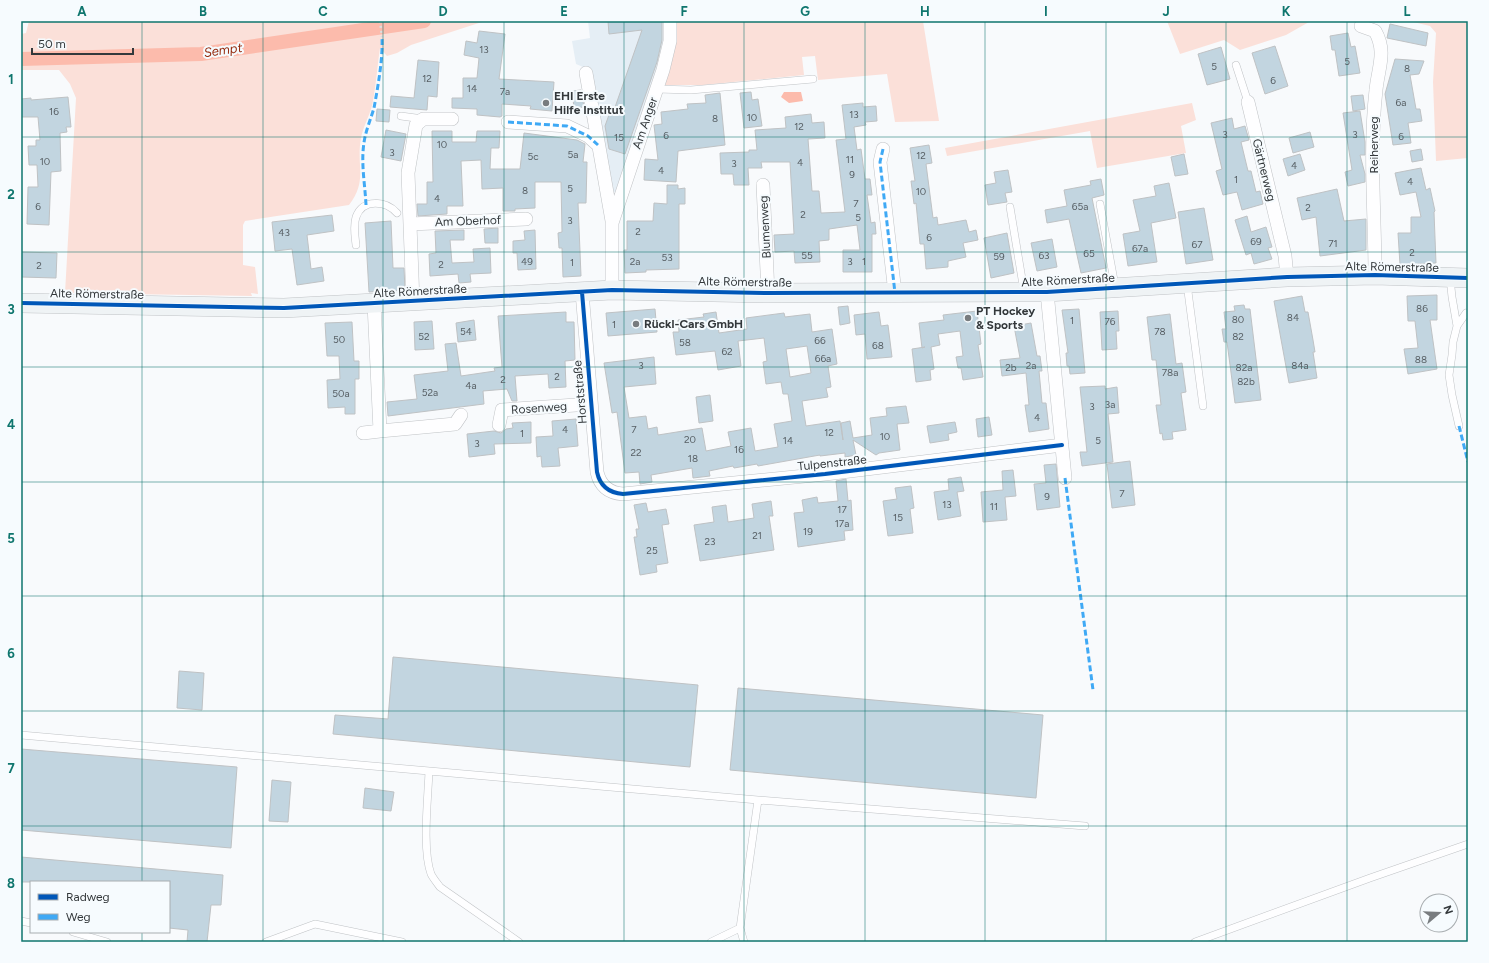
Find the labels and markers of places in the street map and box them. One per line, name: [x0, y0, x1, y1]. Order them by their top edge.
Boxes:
place label: EHI Erste Hilfe Institut: [554, 89, 624, 117]
marker: EHI Erste Hilfe Institut: [541, 98, 551, 108]
place label: PT Hockey & Sports: [976, 304, 1035, 332]
marker: PT Hockey & Sports: [963, 313, 973, 323]
place label: Rückl-Cars GmbH: [644, 317, 743, 331]
marker: Rückl-Cars GmbH: [631, 319, 641, 329]

